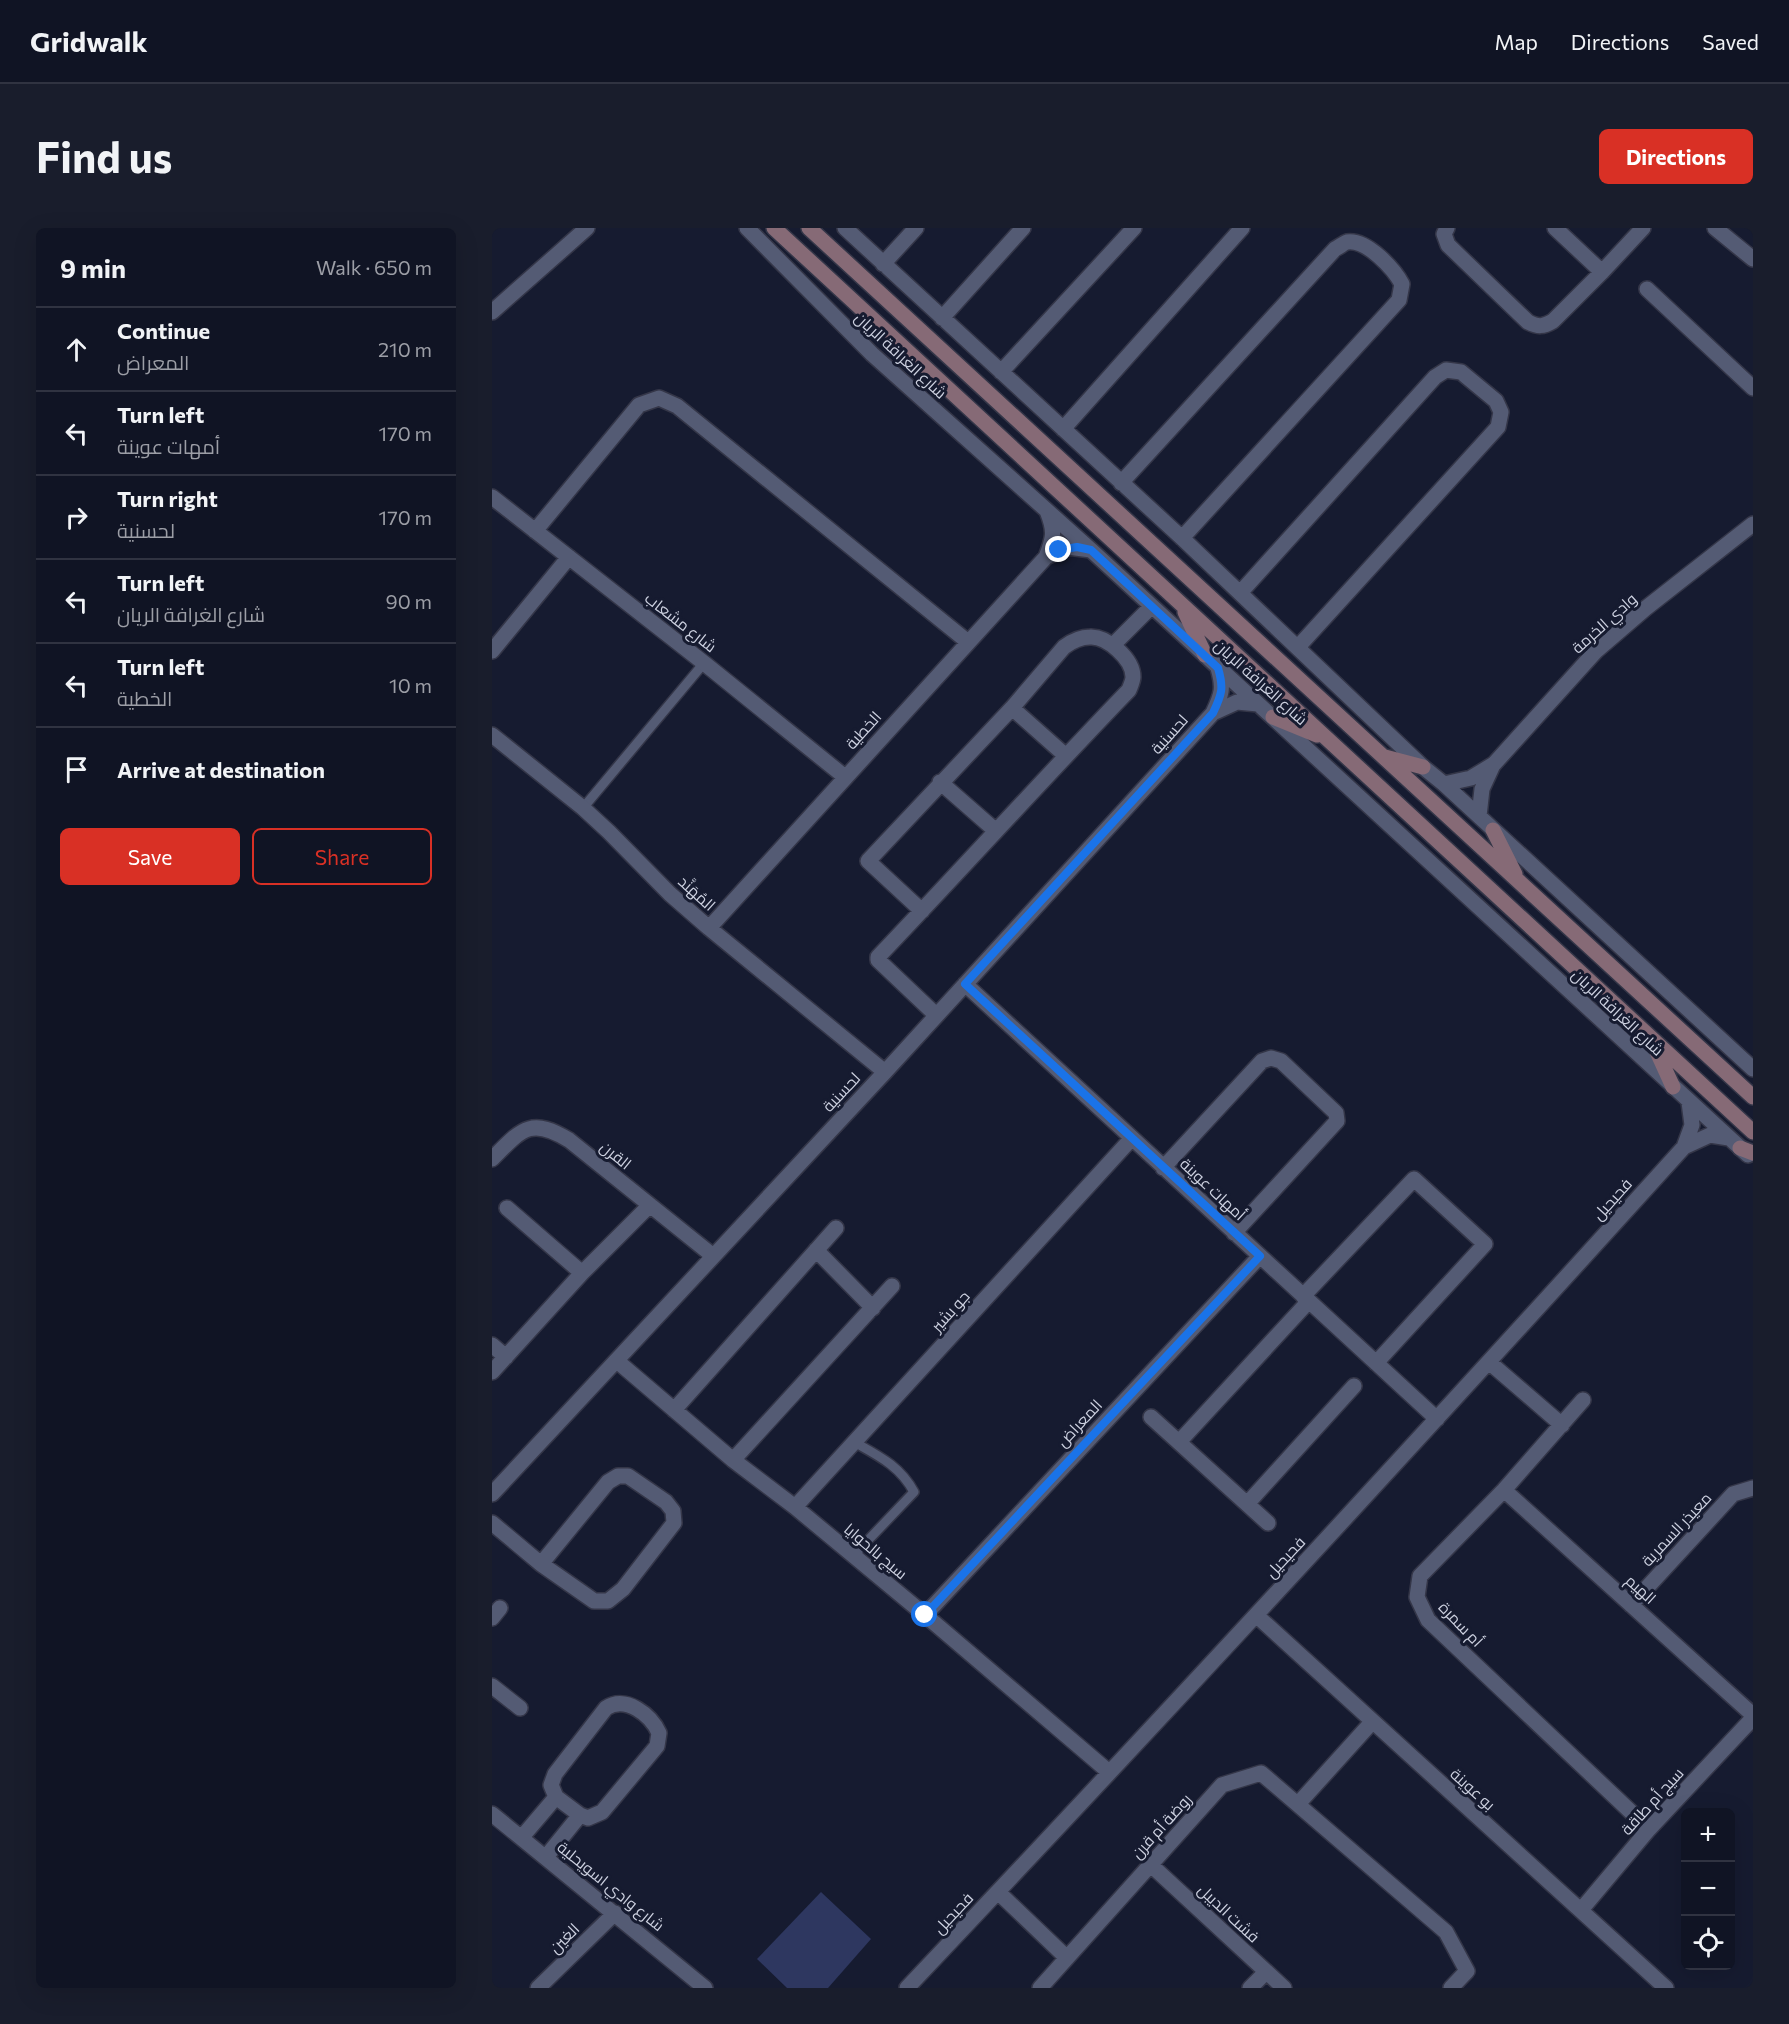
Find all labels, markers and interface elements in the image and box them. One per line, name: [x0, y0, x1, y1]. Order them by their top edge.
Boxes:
text: Gridwalk: [30, 24, 148, 58]
text: Map: [1495, 29, 1538, 54]
text: Directions: [1571, 29, 1669, 54]
text: Saved: [1702, 29, 1759, 54]
button: Directions: [1599, 129, 1753, 184]
text: Find us: [36, 130, 172, 182]
text: 9 min: [60, 252, 126, 283]
text: Walk · 650 m: [316, 255, 432, 279]
street label: شارع الغرافة الريان: [849, 307, 951, 404]
text: Continue: [117, 317, 210, 344]
icon: ahead: [60, 333, 93, 366]
text: 210 m: [378, 337, 432, 361]
text: المعراض: [117, 350, 189, 374]
text: Turn left: [117, 401, 204, 428]
icon: left: [60, 417, 93, 450]
text: 170 m: [379, 421, 432, 445]
text: أمهات عوينة: [117, 434, 220, 458]
text: Turn right: [117, 485, 218, 512]
icon: right: [60, 501, 93, 534]
text: 170 m: [379, 505, 432, 529]
text: لحسنية: [117, 518, 175, 542]
route end: [1045, 536, 1071, 562]
text: Turn left: [117, 569, 204, 596]
icon: left: [60, 585, 93, 618]
street label: شارع مشعاب: [640, 588, 721, 658]
text: 90 m: [386, 589, 432, 613]
street label: وادي الخرمة: [1567, 589, 1643, 660]
text: شارع الغرافة الريان: [117, 602, 265, 626]
street label: شارع الغرافة الريان: [1209, 635, 1312, 731]
text: Turn left: [117, 653, 204, 680]
icon: left: [60, 669, 93, 702]
text: 10 m: [389, 673, 432, 697]
text: الخطية: [117, 686, 172, 710]
street label: الخطية: [841, 707, 885, 753]
street label: لحسنية: [1146, 710, 1192, 758]
icon: arrive: [60, 753, 93, 786]
text: Arrive at destination: [117, 756, 325, 783]
button: Save: [60, 828, 240, 885]
button: Share: [252, 828, 432, 885]
street label: المُهَنَّد: [674, 871, 720, 916]
street label: شارع الغرافة الريان: [1566, 964, 1668, 1061]
street label: لحسنية: [818, 1068, 864, 1116]
street label: القرن: [596, 1136, 636, 1174]
street label: أمهات عوينة: [1175, 1154, 1250, 1225]
street label: فحيحيل: [1588, 1174, 1637, 1225]
street label: جو بشير: [926, 1286, 974, 1337]
street label: المعراض: [1052, 1395, 1107, 1452]
street label: معيذر السمرية: [1637, 1488, 1715, 1570]
street label: سيج بالحوايا: [839, 1519, 912, 1585]
street label: فحيحيل: [1261, 1532, 1310, 1583]
street label: الهيم: [1620, 1570, 1661, 1609]
street label: أم سمرة: [1433, 1597, 1487, 1652]
route start: [911, 1601, 937, 1627]
street label: سيج أم طاقة: [1616, 1763, 1689, 1840]
street label: بو عوينة: [1446, 1764, 1500, 1814]
street label: روضة أم قرن: [1126, 1789, 1197, 1864]
map controls: [1681, 1808, 1735, 1970]
button: +: [1681, 1808, 1735, 1862]
street label: شارع وادي اسويحلية: [551, 1837, 668, 1938]
button: −: [1681, 1862, 1735, 1916]
street label: فشت الديبل: [1193, 1879, 1264, 1947]
street label: فحيحيل: [929, 1888, 978, 1939]
button: locate: [1681, 1916, 1735, 1970]
street label: الغين: [545, 1919, 584, 1958]

